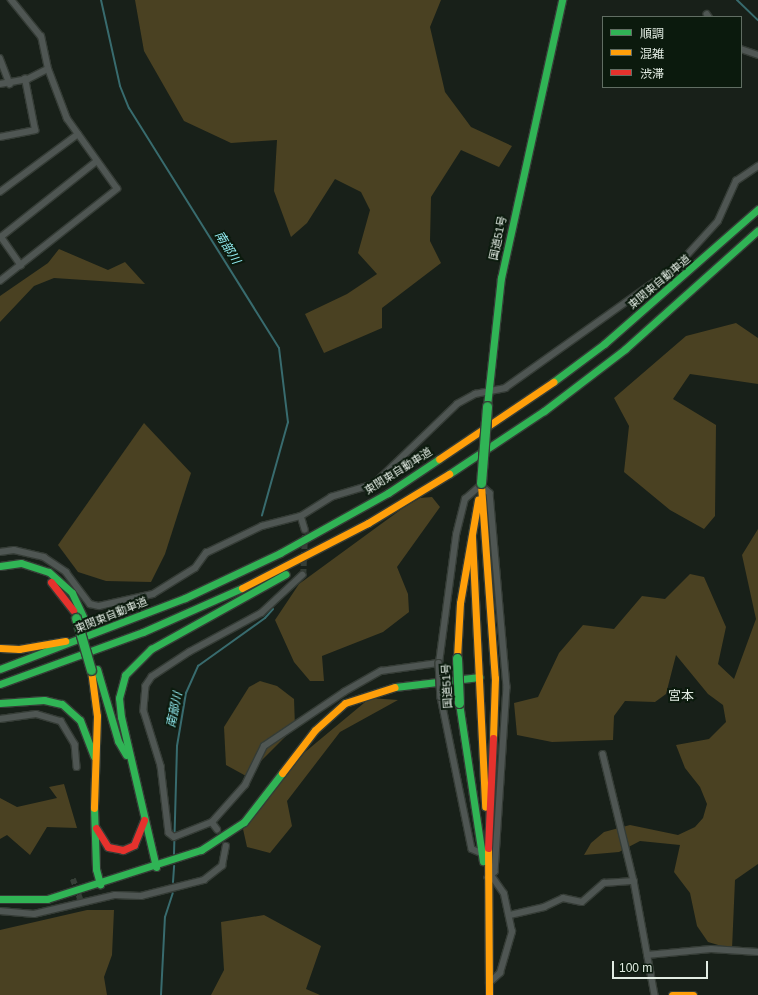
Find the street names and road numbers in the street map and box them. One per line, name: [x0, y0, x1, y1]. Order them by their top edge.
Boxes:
street label: 国道51号: [487, 215, 509, 261]
street label: 東関東自動車道: [625, 252, 693, 312]
street label: 東関東自動車道: [362, 445, 434, 497]
street label: 東関東自動車道: [73, 594, 149, 636]
street label: 国道51号: [439, 663, 455, 709]

